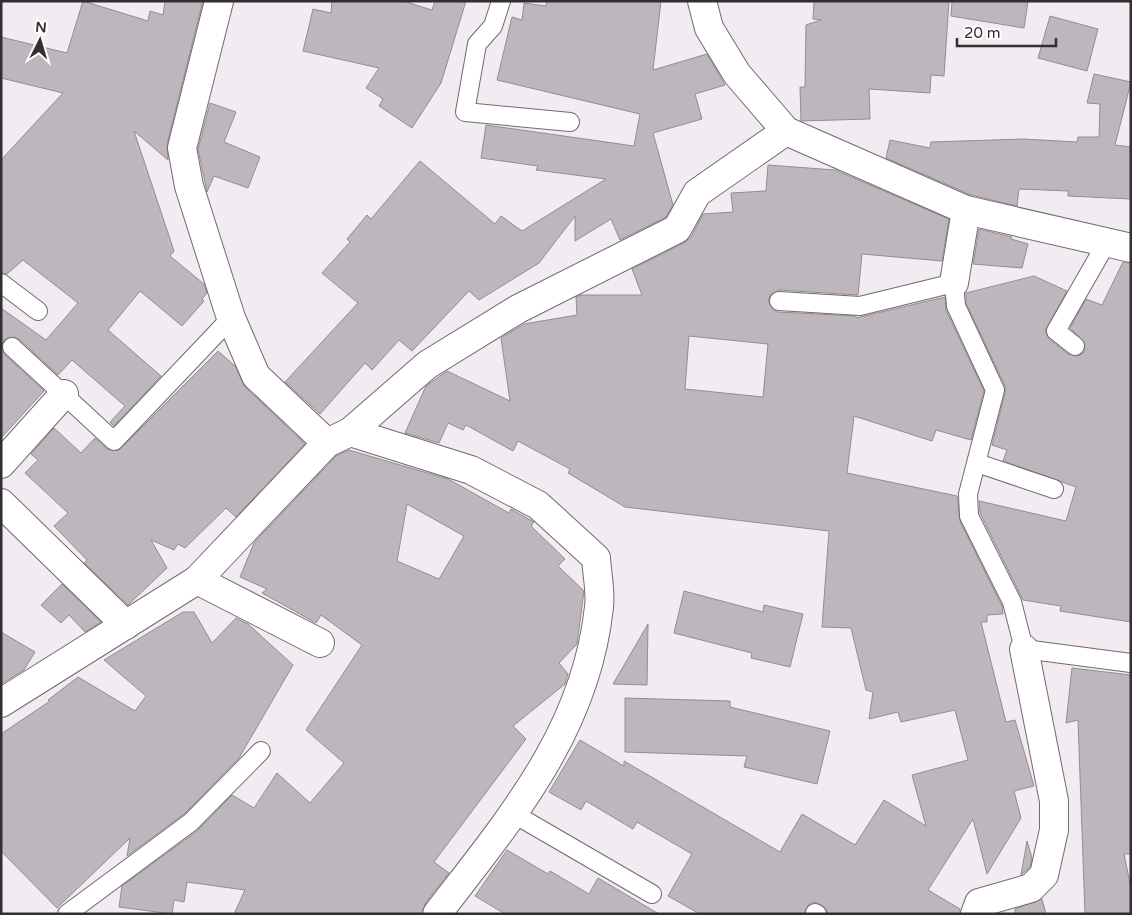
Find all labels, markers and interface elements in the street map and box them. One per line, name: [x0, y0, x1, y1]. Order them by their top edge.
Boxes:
north arrow: [15, 15, 65, 65]
scale bar: [957, 15, 1056, 47]
text: N: [35, 19, 47, 37]
text: 20 m: [964, 24, 1001, 42]

